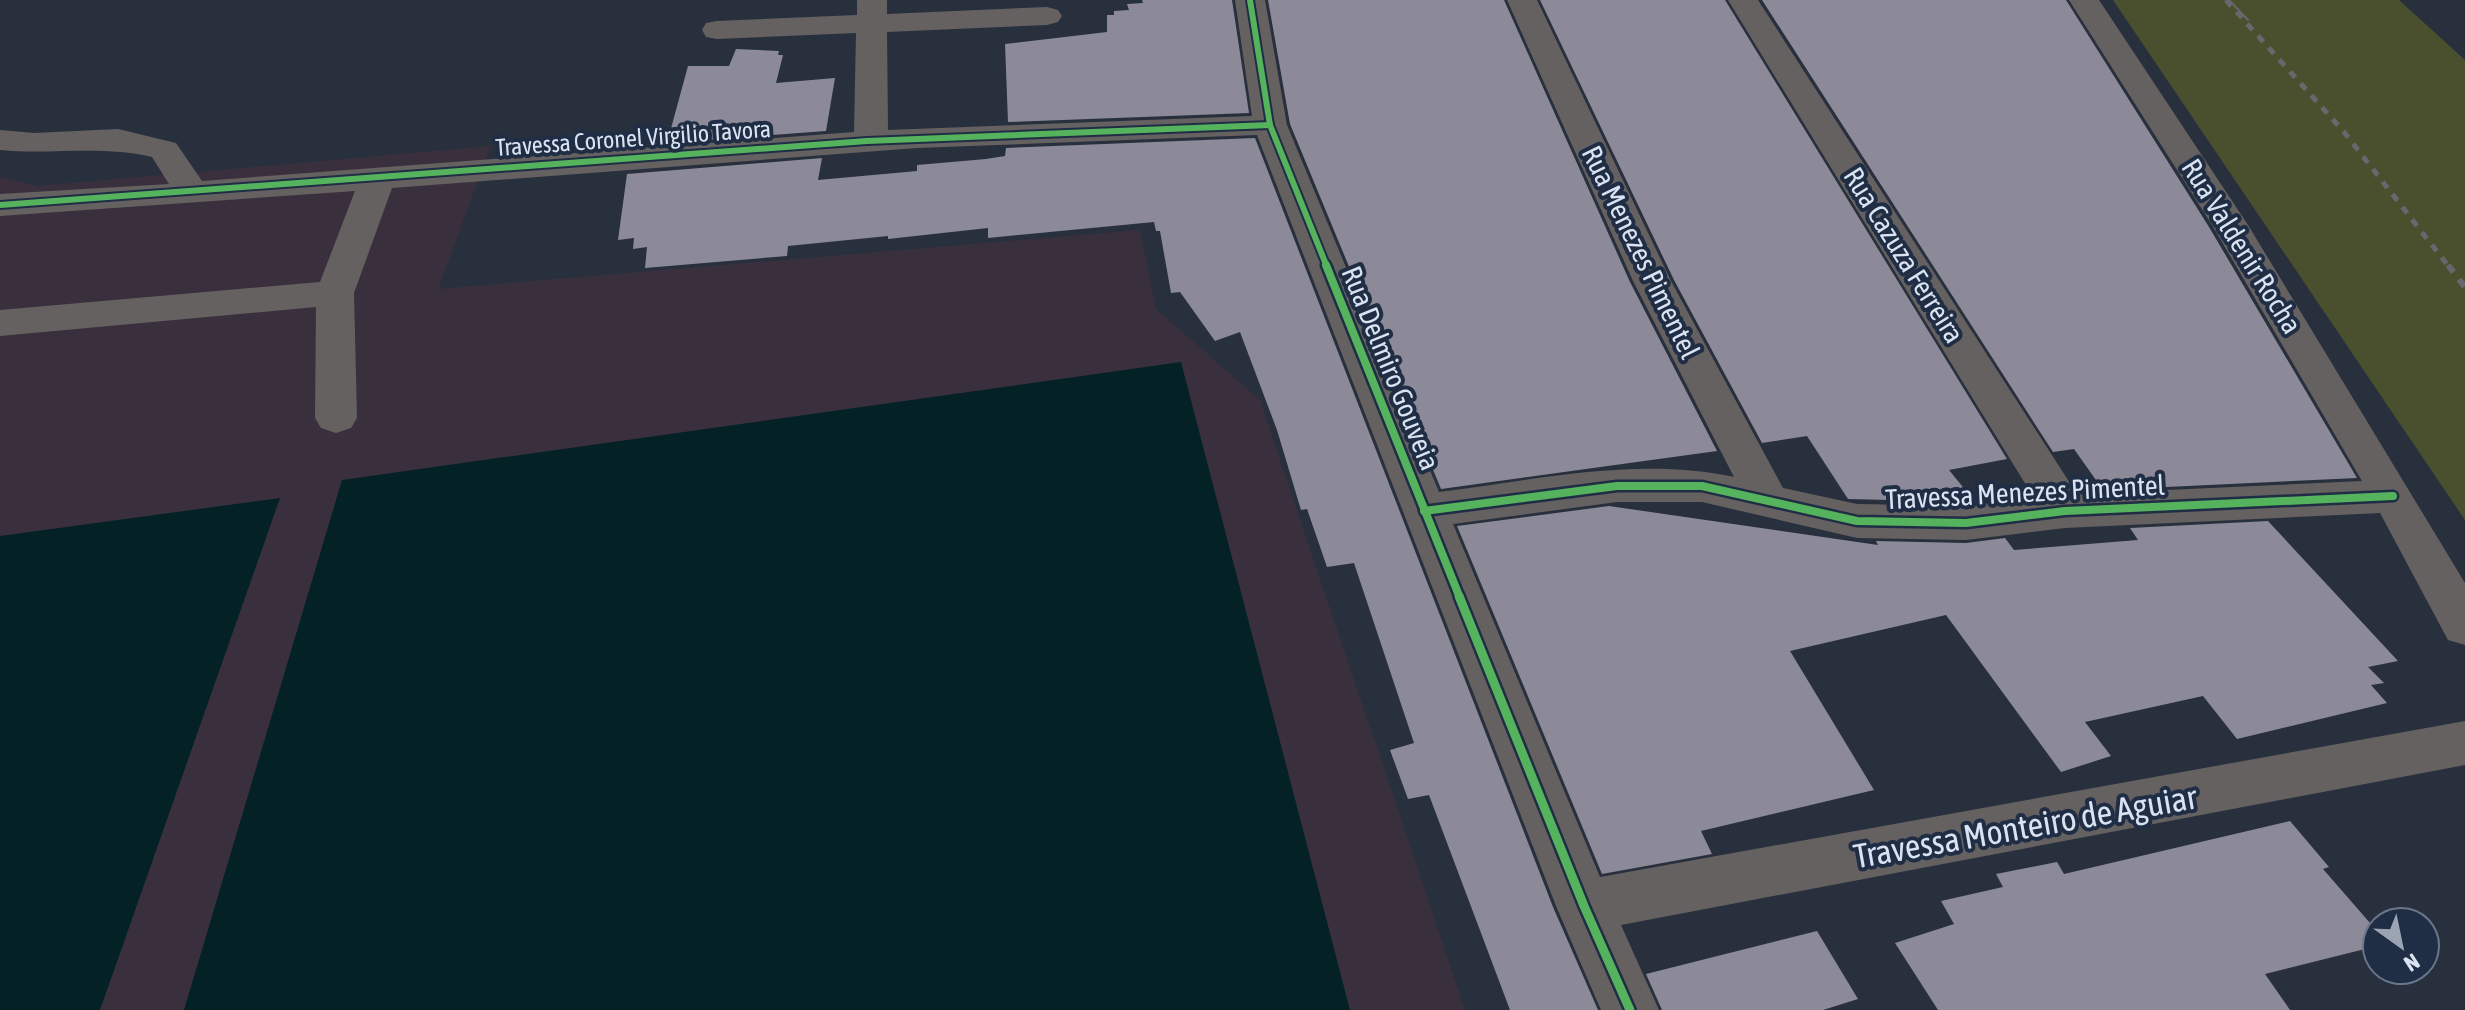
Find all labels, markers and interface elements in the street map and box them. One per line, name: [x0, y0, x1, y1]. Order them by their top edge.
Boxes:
street label: Travessa Coronel Virgilio Tavora: [494, 115, 772, 161]
street label: Rua Menezes Pimentel: [1576, 141, 1707, 364]
street label: Rua Valdenir Rocha: [2176, 153, 2308, 339]
street label: Rua Cazuza Ferreira: [1837, 162, 1971, 348]
street label: Rua Delmiro Gouveia: [1336, 261, 1446, 475]
street label: Travessa Menezes Pimentel: [1884, 469, 2166, 515]
street label: Travessa Monteiro de Aguiar: [1850, 776, 2201, 875]
north arrow: [2361, 906, 2441, 986]
text: N: [2399, 948, 2424, 977]

